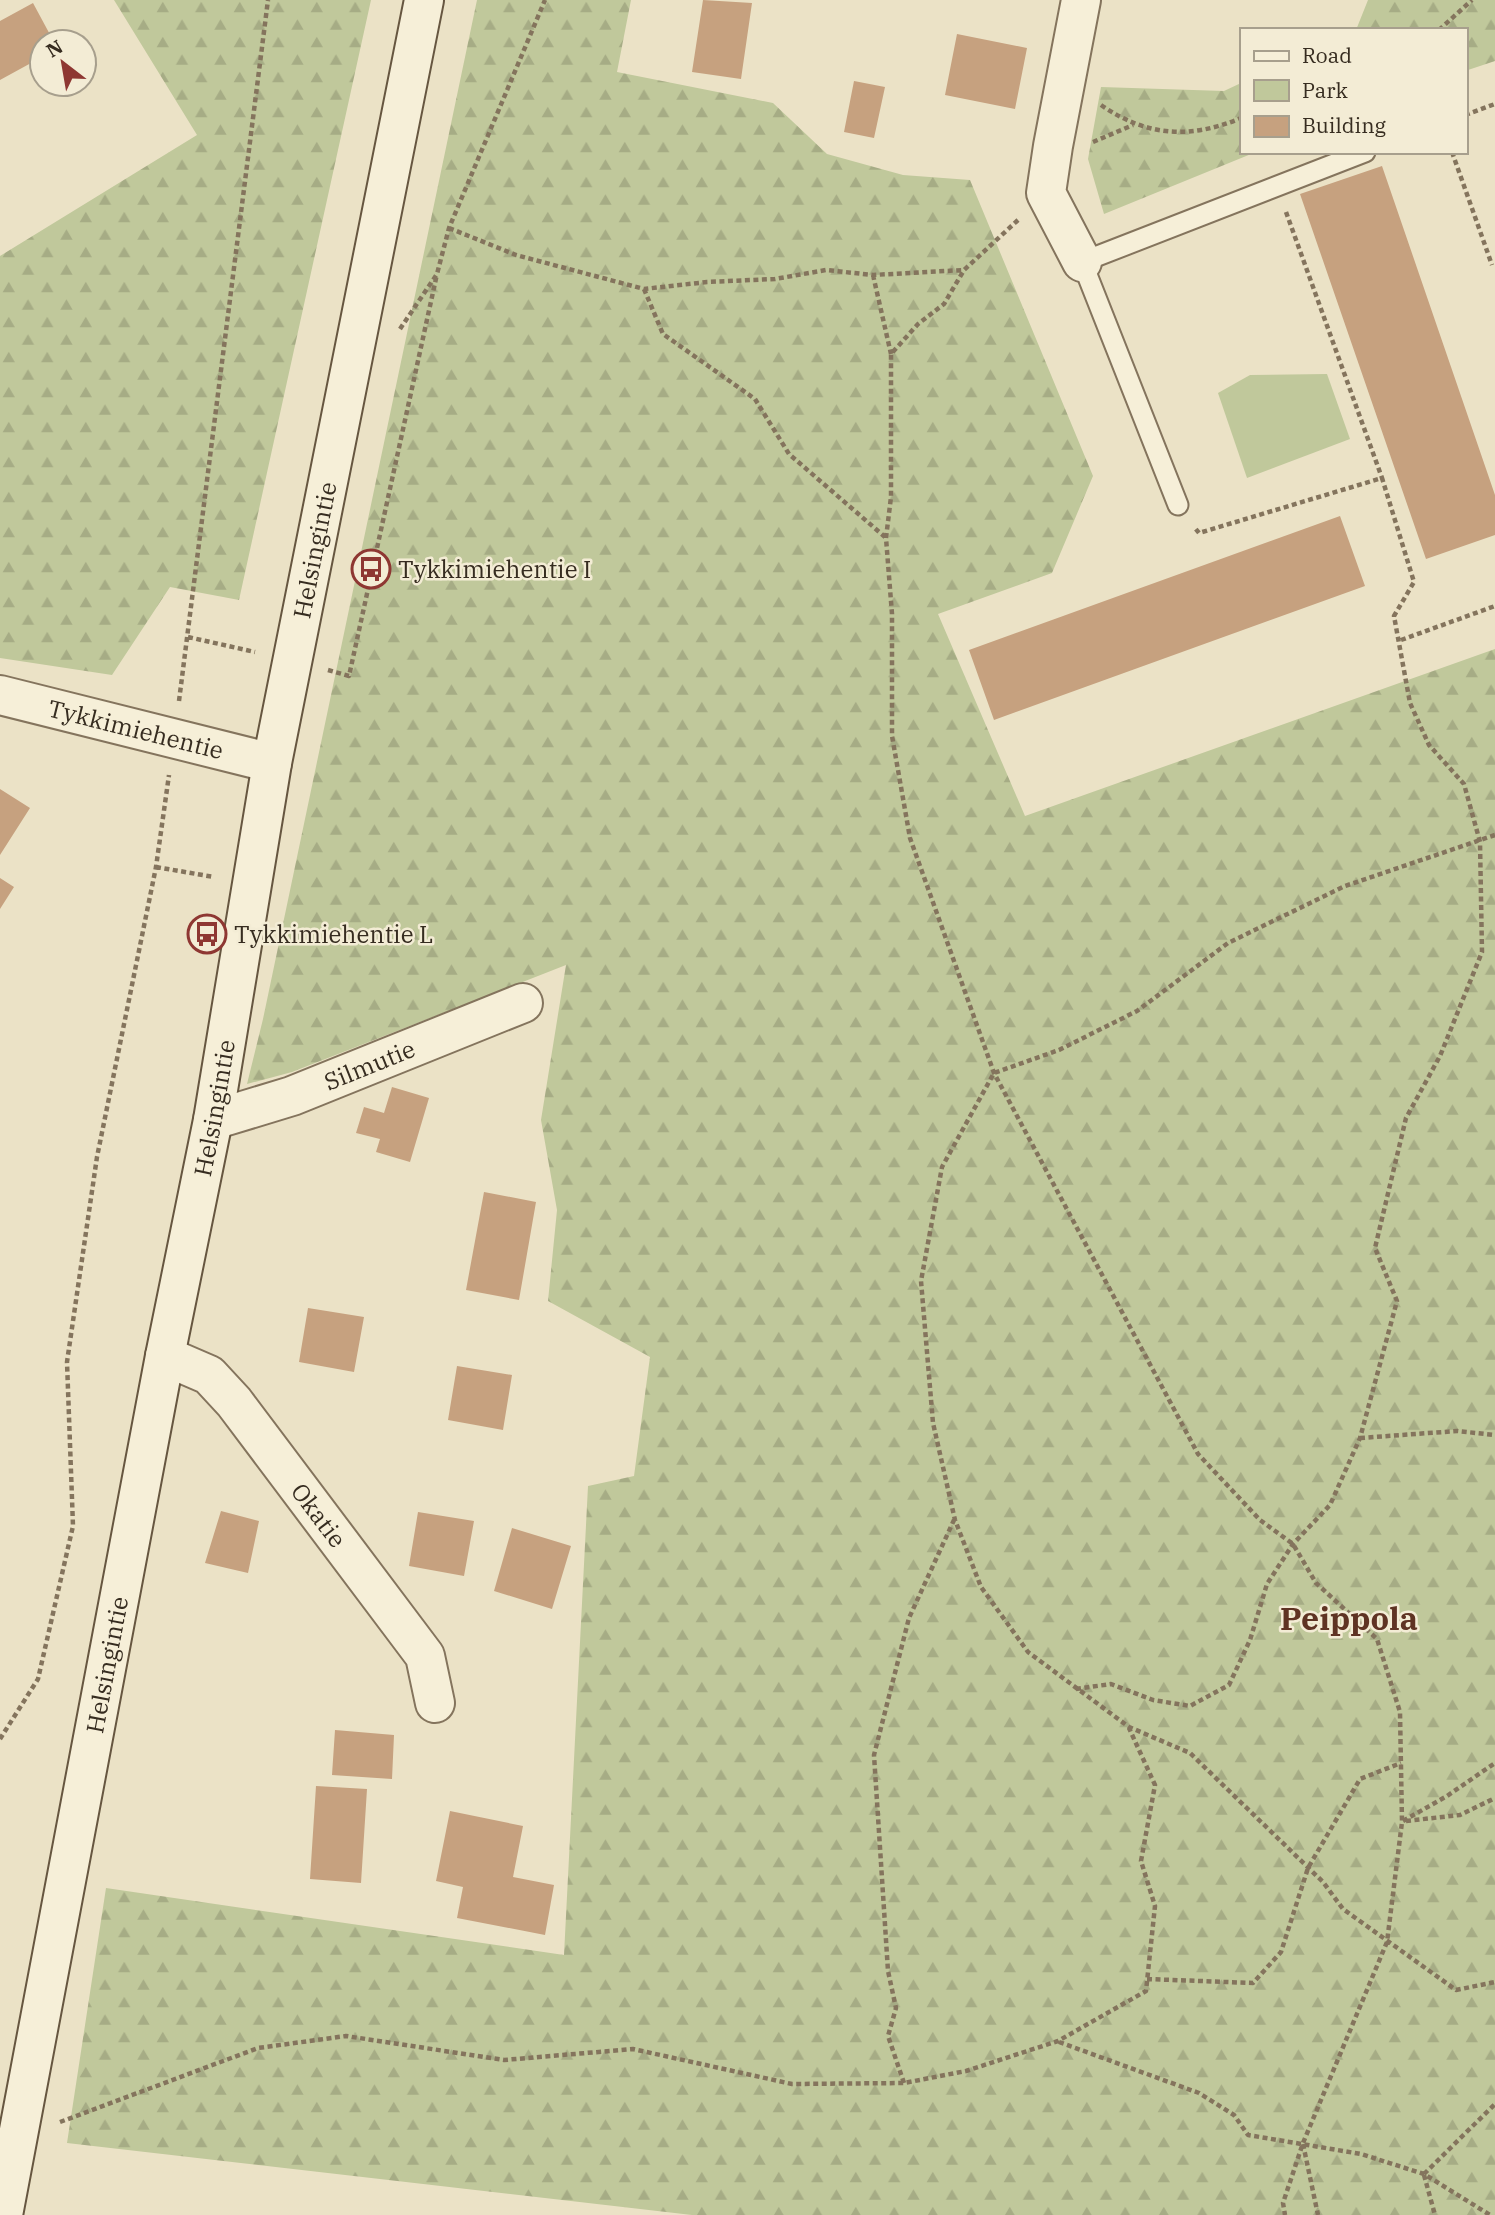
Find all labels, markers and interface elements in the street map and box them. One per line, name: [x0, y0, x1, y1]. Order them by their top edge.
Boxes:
north arrow: [28, 28, 98, 98]
legend: [1240, 28, 1467, 154]
text: N: [42, 34, 67, 63]
text: Road: [1302, 41, 1352, 69]
text: Park: [1302, 76, 1349, 104]
text: Building: [1302, 111, 1387, 139]
street label: Helsingintie: [285, 479, 344, 621]
bus stop icon: Tykkimiehentie I: [350, 548, 392, 590]
place label: Tykkimiehentie I: [398, 553, 591, 585]
street label: Tykkimiehentie: [45, 692, 227, 766]
bus stop icon: Tykkimiehentie L: [186, 913, 228, 955]
place label: Tykkimiehentie L: [234, 918, 433, 950]
street label: Silmutie: [319, 1032, 420, 1098]
street label: Helsingintie: [186, 1037, 242, 1179]
street label: Okatie: [284, 1476, 354, 1554]
street label: Helsingintie: [78, 1594, 135, 1736]
district label: Peippola: [1280, 1597, 1418, 1639]

